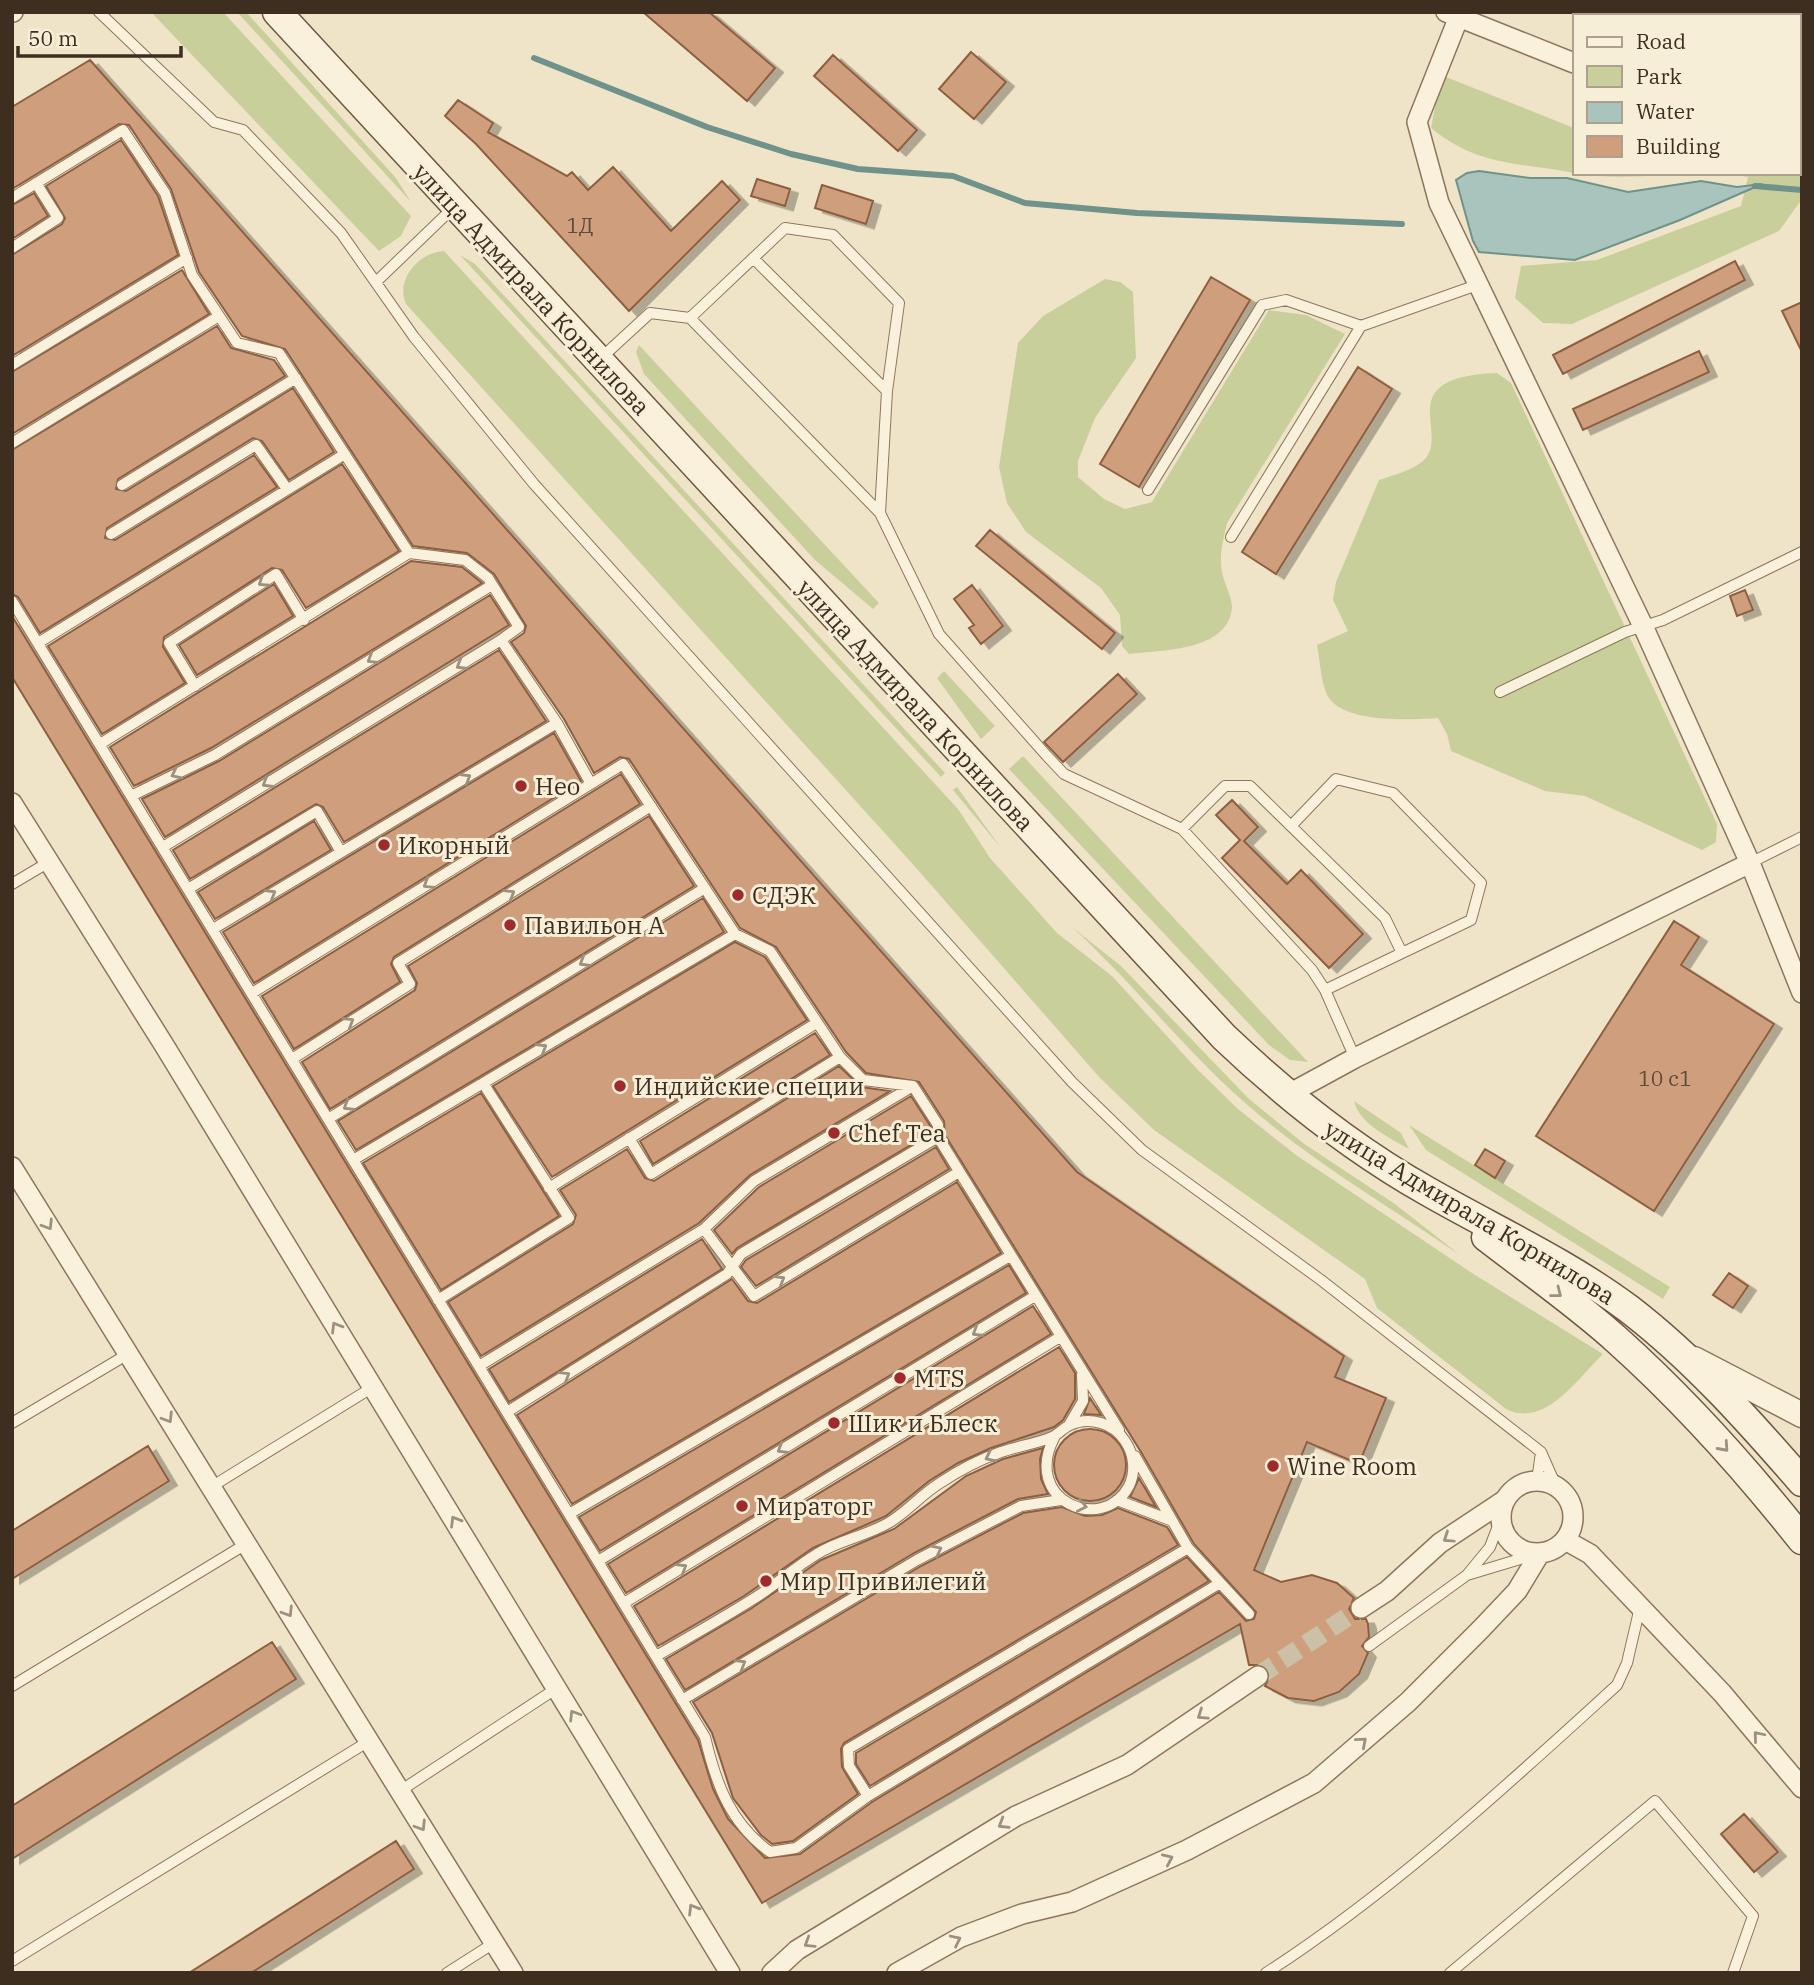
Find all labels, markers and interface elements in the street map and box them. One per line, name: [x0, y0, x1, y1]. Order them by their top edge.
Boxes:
scale bar: [18, 14, 180, 58]
legend: [1573, 14, 1800, 175]
text: 50 m: [28, 24, 78, 52]
text: Road: [1636, 27, 1686, 55]
text: Park: [1636, 62, 1683, 90]
text: Water: [1636, 97, 1695, 125]
text: Building: [1636, 132, 1721, 160]
street label: улица Адмирала Корнилова: [406, 156, 658, 422]
house number: 1Д: [566, 211, 594, 239]
street label: улица Адмирала Корнилова: [790, 572, 1042, 838]
one-way arrow: [258, 574, 271, 587]
one-way arrow: [366, 651, 379, 664]
one-way arrow: [456, 656, 469, 669]
one-way arrow: [171, 766, 183, 780]
place label: Нео: [535, 770, 580, 802]
one-way arrow: [459, 773, 472, 786]
one-way arrow: [262, 775, 275, 788]
marker: Нео: [513, 778, 529, 794]
place label: Икорный: [398, 829, 510, 861]
marker: Икорный: [376, 837, 392, 853]
one-way arrow: [423, 876, 436, 889]
place label: СДЭК: [752, 879, 817, 911]
marker: СДЭК: [730, 887, 746, 903]
one-way arrow: [502, 889, 515, 902]
one-way arrow: [264, 890, 277, 903]
place label: Павильон А: [524, 909, 665, 941]
marker: Павильон А: [502, 917, 518, 933]
one-way arrow: [579, 954, 592, 967]
one-way arrow: [342, 1018, 355, 1031]
one-way arrow: [534, 1043, 547, 1056]
house number: 10 с1: [1638, 1064, 1692, 1092]
place label: Индийские специи: [634, 1070, 864, 1102]
marker: Индийские специи: [612, 1078, 628, 1094]
one-way arrow: [343, 1098, 356, 1111]
street label: улица Адмирала Корнилова: [1319, 1112, 1621, 1312]
place label: Chef Tea: [848, 1117, 946, 1149]
marker: Chef Tea: [826, 1125, 842, 1141]
one-way arrow: [40, 1218, 53, 1231]
one-way arrow: [773, 1275, 786, 1288]
one-way arrow: [1550, 1284, 1562, 1297]
one-way arrow: [332, 1321, 345, 1334]
one-way arrow: [971, 1323, 984, 1336]
place label: MTS: [914, 1362, 965, 1394]
marker: MTS: [892, 1370, 908, 1386]
one-way arrow: [557, 1371, 570, 1384]
place label: Шик и Блеск: [848, 1407, 998, 1439]
one-way arrow: [160, 1411, 173, 1424]
marker: Шик и Блеск: [826, 1415, 842, 1431]
one-way arrow: [1716, 1439, 1728, 1452]
one-way arrow: [777, 1441, 790, 1454]
one-way arrow: [985, 1449, 997, 1463]
place label: Wine Room: [1287, 1450, 1417, 1482]
marker: Wine Room: [1265, 1458, 1281, 1474]
place label: Мираторг: [756, 1490, 873, 1522]
marker: Мираторг: [734, 1498, 750, 1514]
one-way arrow: [1076, 1498, 1088, 1513]
one-way arrow: [450, 1516, 463, 1529]
one-way arrow: [1443, 1529, 1456, 1542]
one-way arrow: [930, 1544, 942, 1558]
one-way arrow: [674, 1563, 687, 1576]
place label: Мир Привилегий: [780, 1565, 987, 1597]
marker: Мир Привилегий: [758, 1573, 774, 1589]
one-way arrow: [280, 1604, 293, 1617]
one-way arrow: [733, 1660, 746, 1673]
one-way arrow: [1197, 1706, 1210, 1719]
one-way arrow: [570, 1709, 583, 1722]
one-way arrow: [1754, 1731, 1766, 1744]
one-way arrow: [1354, 1738, 1367, 1750]
one-way arrow: [998, 1816, 1011, 1829]
one-way arrow: [413, 1818, 426, 1831]
one-way arrow: [1161, 1853, 1173, 1867]
one-way arrow: [688, 1903, 701, 1916]
one-way arrow: [804, 1934, 817, 1947]
one-way arrow: [949, 1934, 961, 1948]

